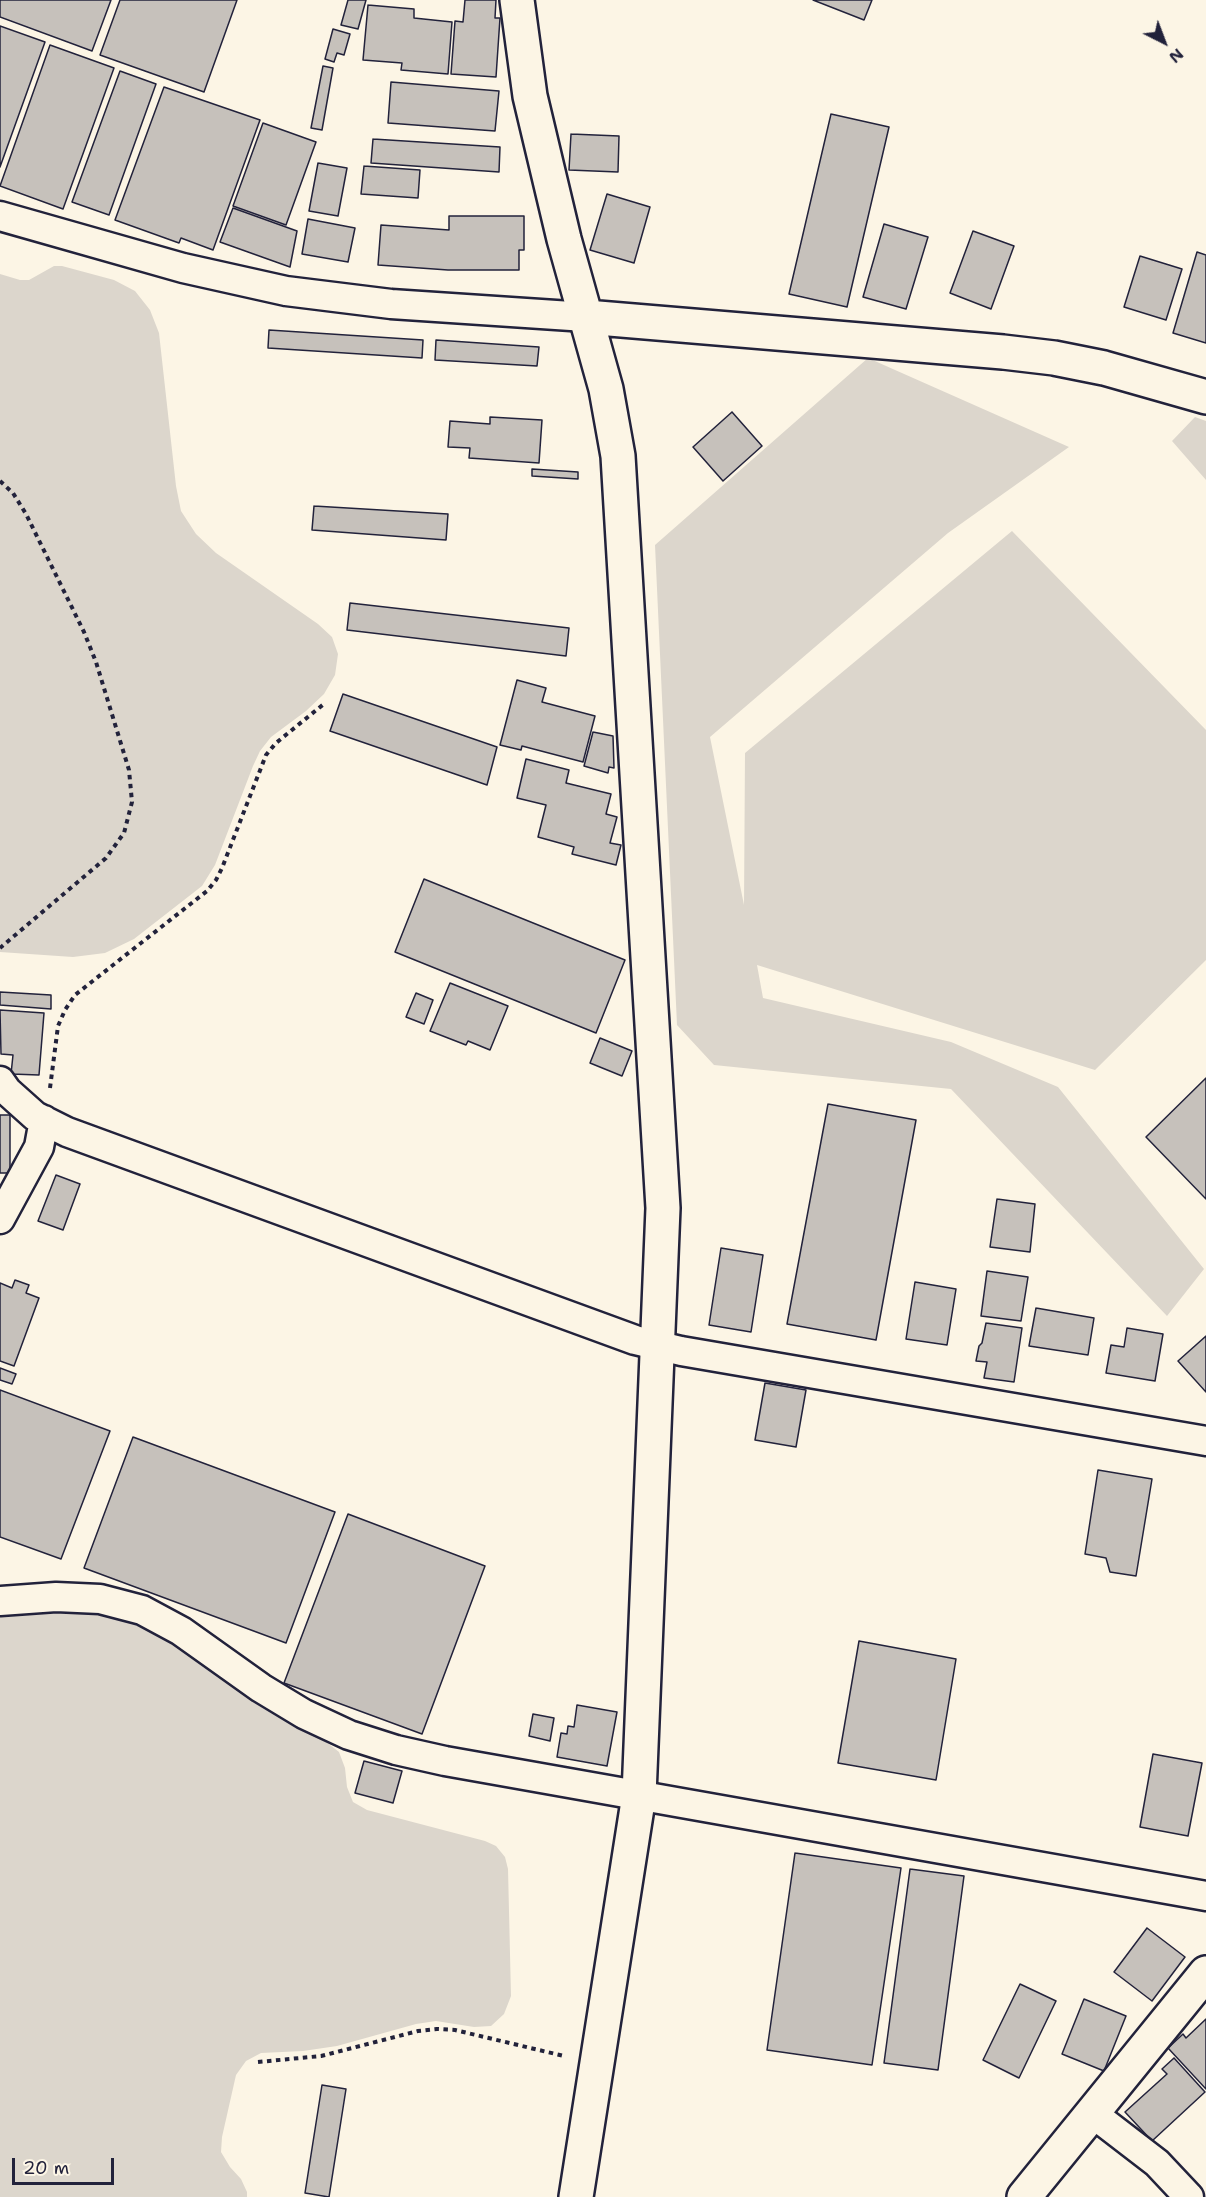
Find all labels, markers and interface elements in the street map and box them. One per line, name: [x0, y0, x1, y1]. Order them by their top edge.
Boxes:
north arrow: [1134, 12, 1194, 72]
text: N: [1165, 44, 1188, 68]
scale bar: [15, 2146, 117, 2184]
text: 20 m: [23, 2156, 69, 2180]

